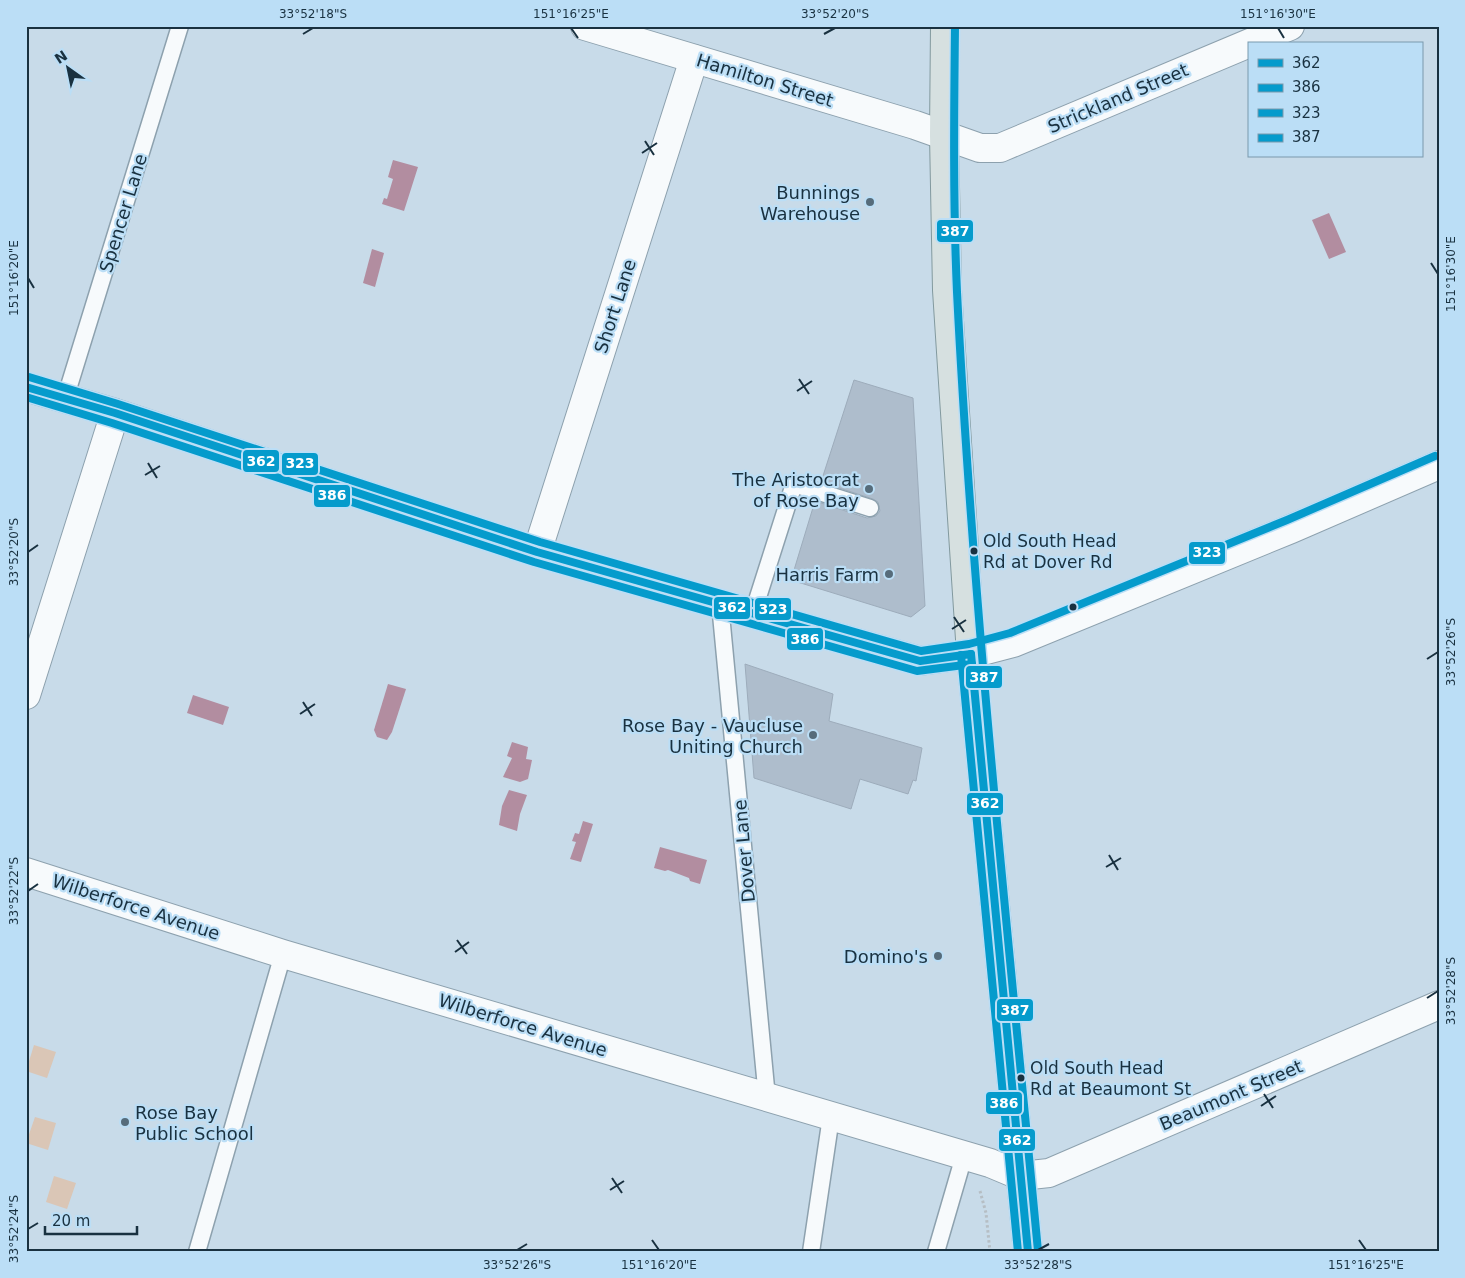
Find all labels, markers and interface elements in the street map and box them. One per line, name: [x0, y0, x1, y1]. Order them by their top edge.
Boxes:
text: 33°52'18"S: [279, 7, 347, 21]
text: 151°16'25"E: [533, 7, 609, 21]
text: 33°52'20"S: [801, 7, 869, 21]
text: 151°16'30"E: [1240, 7, 1316, 21]
north arrow: [42, 42, 92, 92]
legend: [1248, 42, 1422, 158]
text: N: [52, 47, 70, 67]
street label: Hamilton Street: [694, 49, 836, 111]
text: 362: [1292, 54, 1321, 72]
street label: Strickland Street: [1045, 59, 1191, 137]
text: 386: [1292, 78, 1321, 96]
text: 323: [1292, 104, 1321, 122]
text: 387: [1292, 128, 1321, 146]
street label: Spencer Lane: [95, 151, 151, 275]
place label: Bunnings Warehouse: [760, 182, 860, 224]
marker: Bunnings Warehouse: [864, 196, 876, 208]
line badge: 387: [936, 219, 974, 243]
text: 387: [940, 223, 970, 239]
text: 151°16'30"E: [1444, 236, 1458, 312]
text: 151°16'20"E: [7, 240, 21, 316]
street label: Short Lane: [590, 256, 640, 356]
line badge: 362: [242, 449, 280, 473]
line badge: 323: [281, 452, 319, 476]
text: 362: [246, 453, 276, 469]
text: 323: [285, 455, 315, 471]
place label: The Aristocrat of Rose Bay: [731, 469, 859, 511]
marker: The Aristocrat of Rose Bay: [863, 483, 875, 495]
line badge: 386: [313, 484, 351, 508]
text: 386: [317, 487, 347, 503]
text: 33°52'20"S: [7, 518, 21, 586]
place label: Old South Head Rd at Dover Rd: [983, 531, 1117, 572]
line badge: 323: [1188, 541, 1226, 565]
text: 323: [1192, 544, 1222, 560]
marker: Old South Head Rd at Dover Rd: [969, 546, 979, 556]
place label: Harris Farm: [776, 564, 879, 585]
marker: Harris Farm: [883, 568, 895, 580]
line badge: 362: [713, 596, 751, 620]
line badge: 323: [754, 597, 792, 621]
text: 362: [717, 599, 747, 615]
text: 323: [758, 601, 788, 617]
unlabelled marker: [1068, 602, 1078, 612]
text: 33°52'26"S: [1444, 618, 1458, 686]
line badge: 386: [786, 627, 824, 651]
text: 386: [790, 631, 820, 647]
line badge: 387: [965, 665, 1003, 689]
text: 387: [969, 669, 999, 685]
place label: Rose Bay - Vaucluse Uniting Church: [622, 715, 803, 757]
marker: Rose Bay - Vaucluse Uniting Church: [807, 729, 819, 741]
line badge: 362: [966, 792, 1004, 816]
text: 362: [970, 795, 1000, 811]
street label: Dover Lane: [729, 799, 759, 903]
text: 33°52'22"S: [7, 857, 21, 925]
street label: Wilberforce Avenue: [49, 870, 223, 944]
place label: Domino's: [844, 946, 928, 967]
marker: Domino's: [932, 950, 944, 962]
text: 33°52'28"S: [1444, 957, 1458, 1025]
street label: Wilberforce Avenue: [436, 989, 610, 1061]
line badge: 387: [996, 998, 1034, 1022]
text: 387: [1000, 1002, 1030, 1018]
street label: Beaumont Street: [1156, 1055, 1306, 1135]
place label: Old South Head Rd at Beaumont St: [1030, 1058, 1191, 1099]
marker: Old South Head Rd at Beaumont St: [1016, 1073, 1026, 1083]
line badge: 386: [985, 1091, 1023, 1115]
text: 386: [989, 1095, 1019, 1111]
place label: Rose Bay Public School: [135, 1102, 254, 1144]
marker: Rose Bay Public School: [119, 1116, 131, 1128]
line badge: 362: [998, 1128, 1036, 1152]
text: 362: [1002, 1132, 1032, 1148]
text: 33°52'24"S: [7, 1195, 21, 1263]
scale bar: [45, 1203, 138, 1235]
text: 20 m: [52, 1212, 90, 1230]
text: 33°52'26"S: [483, 1258, 551, 1272]
text: 151°16'20"E: [621, 1258, 697, 1272]
text: 33°52'28"S: [1004, 1258, 1072, 1272]
text: 151°16'25"E: [1328, 1258, 1404, 1272]

